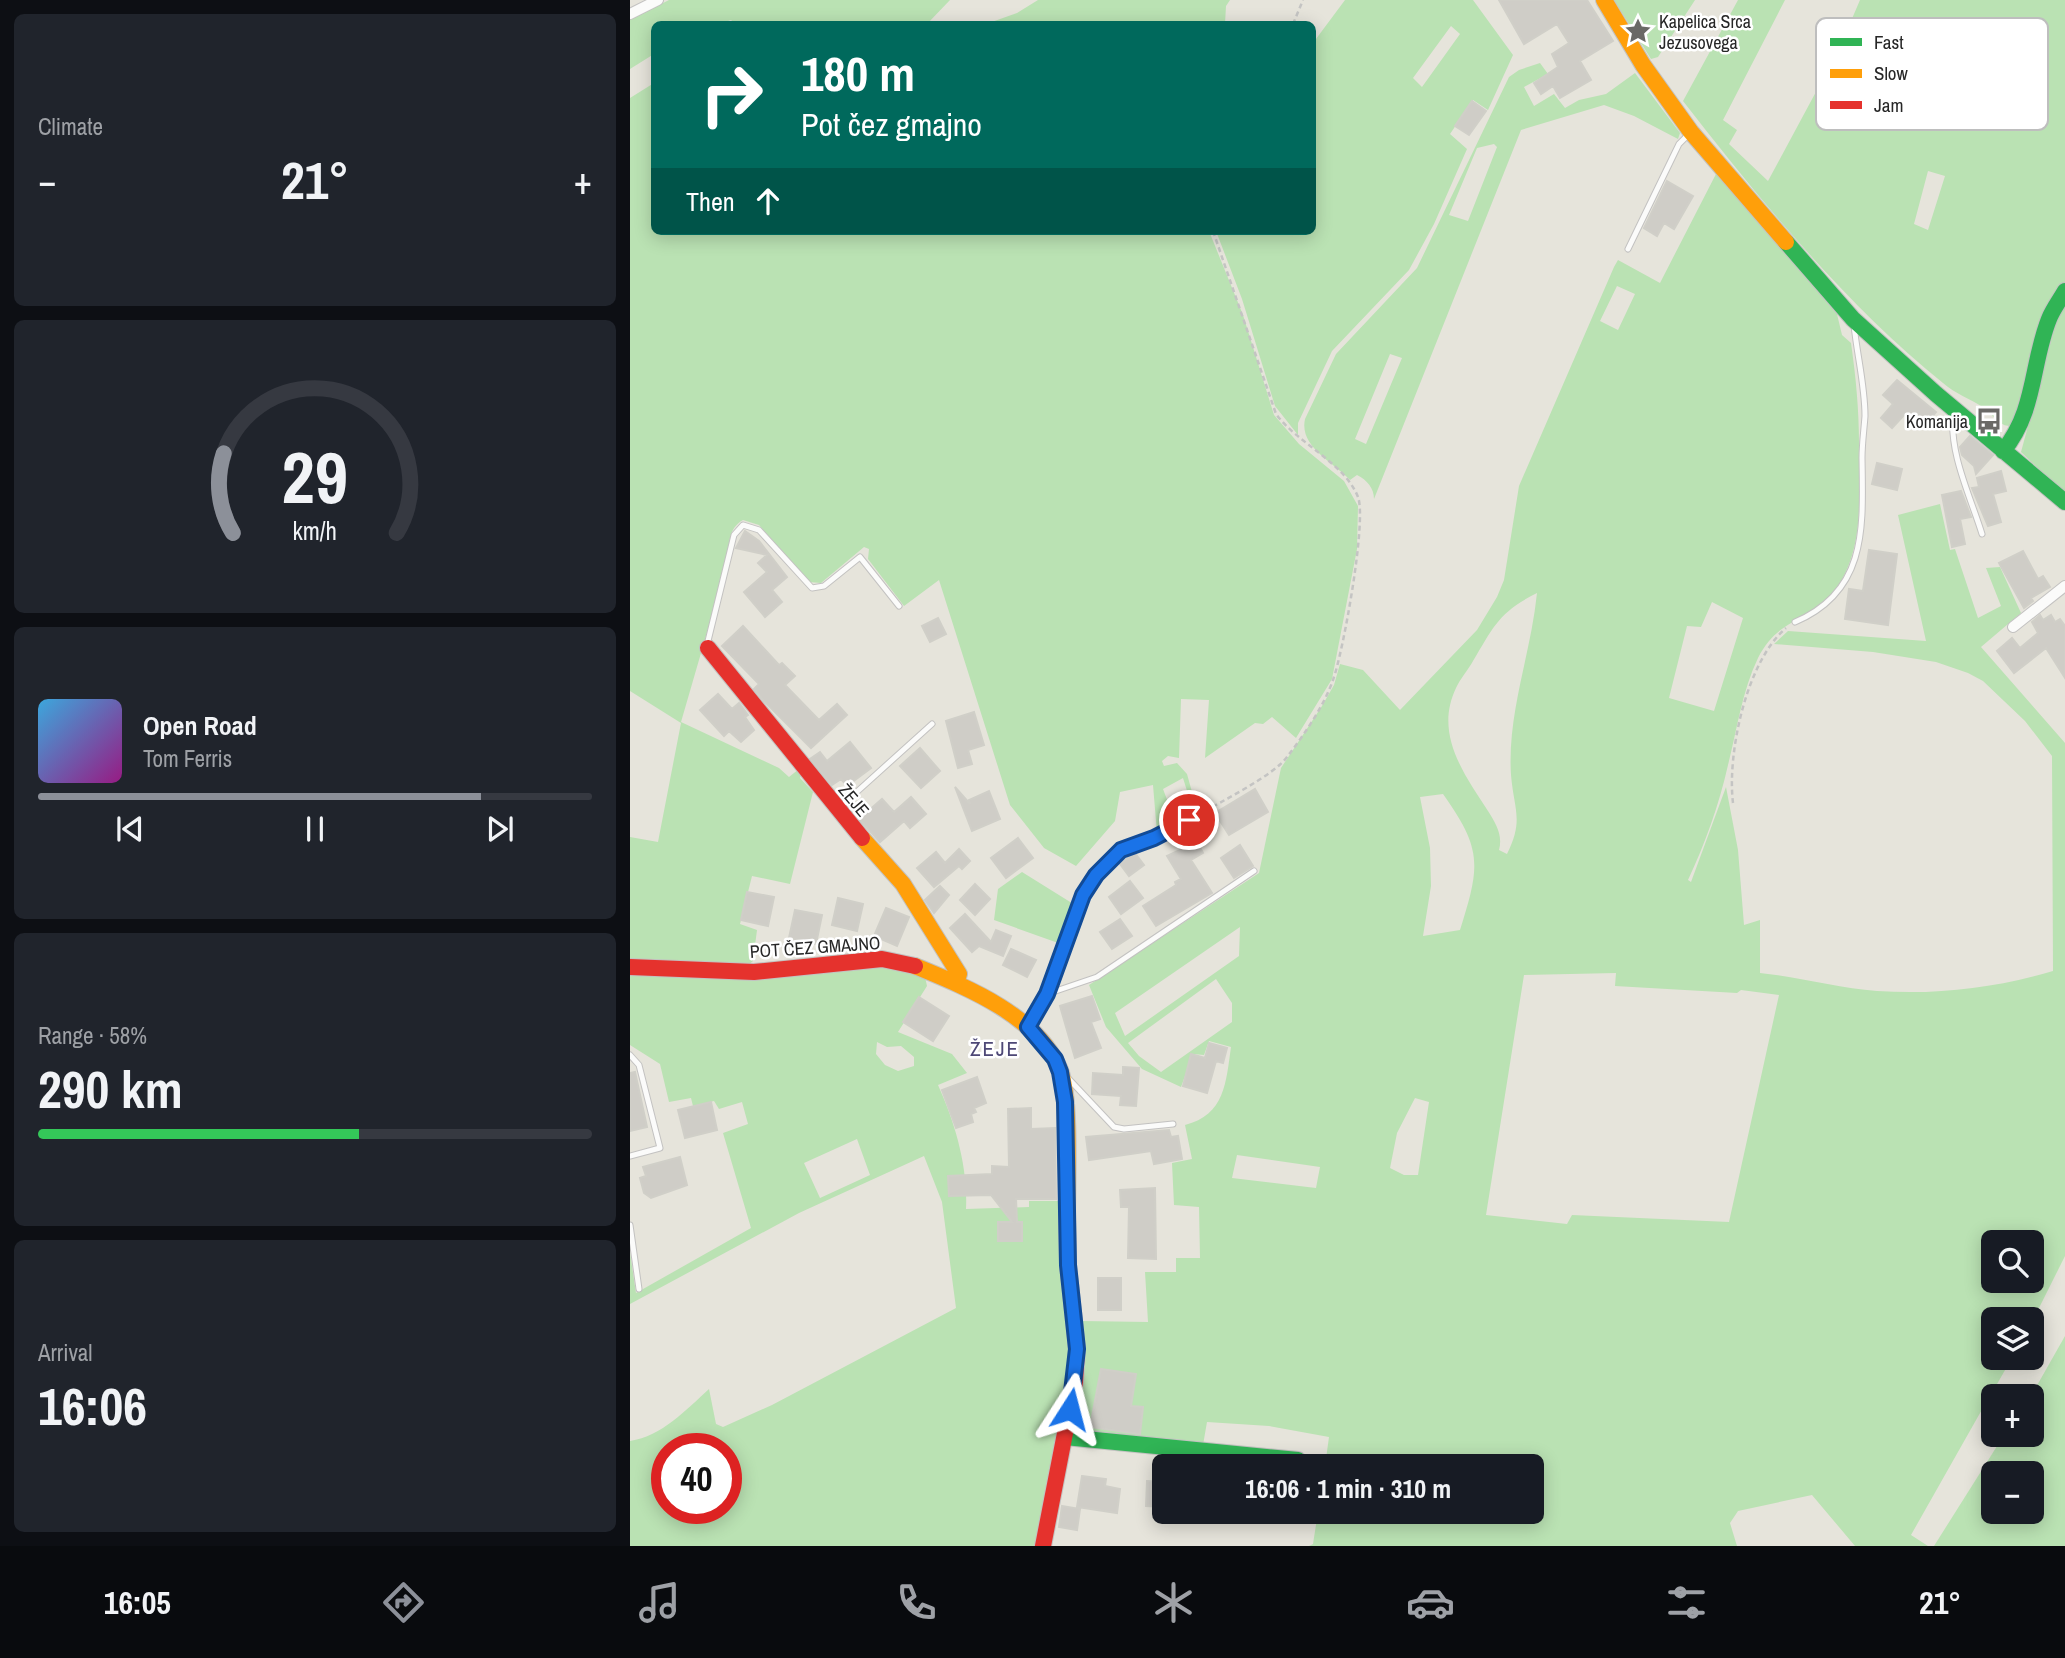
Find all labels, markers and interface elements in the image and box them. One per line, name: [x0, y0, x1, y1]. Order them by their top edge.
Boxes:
place label: Kapelica Srca Jezusovega: [1659, 9, 1751, 55]
place icon: Kapelica Srca Jezusovega: [1623, 16, 1653, 46]
legend: [1816, 18, 2048, 130]
text: Fast: [1874, 29, 1904, 55]
text: 180 m: [801, 40, 915, 106]
icon: right: [686, 49, 777, 140]
text: Slow: [1874, 60, 1909, 86]
text: Jam: [1874, 92, 1903, 118]
text: Pot čez gmajno: [801, 103, 982, 146]
text: Climate: [38, 111, 103, 142]
text: 21°: [281, 145, 349, 215]
text: −: [38, 155, 56, 206]
text: +: [574, 155, 592, 206]
icon: ahead: [749, 182, 787, 220]
text: Then: [686, 184, 735, 219]
bus stop icon: Komanija: [1974, 406, 2004, 436]
place label: Komanija: [1906, 409, 1968, 434]
text: 29: [282, 428, 348, 526]
text: km/h: [293, 513, 337, 547]
text: Open Road: [143, 708, 257, 743]
text: Tom Ferris: [143, 743, 232, 774]
street label: ŽEJE: [833, 778, 875, 822]
pin: [1159, 790, 1219, 850]
icon: arrive: [1170, 801, 1208, 839]
icon: previous: [111, 810, 149, 848]
icon: pause: [296, 810, 334, 848]
icon: next: [481, 810, 519, 848]
street label: POT ČEZ GMAJNO: [749, 930, 881, 964]
text: Range · 58%: [38, 1020, 147, 1051]
district label: ŽEJE: [970, 1034, 1020, 1063]
text: 290 km: [38, 1054, 183, 1124]
map controls: [1981, 1230, 2044, 1524]
button: search: [1981, 1230, 2044, 1293]
button: layers: [1981, 1307, 2044, 1370]
text: Arrival: [38, 1337, 93, 1368]
text: 16:06: [38, 1371, 147, 1441]
position arrow: [1033, 1372, 1107, 1446]
button: +: [1981, 1384, 2044, 1447]
speed limit sign: 40: [651, 1433, 742, 1524]
button: −: [1981, 1461, 2044, 1524]
text: 16:06 · 1 min · 310 m: [1245, 1471, 1451, 1506]
icon: directions: [379, 1578, 428, 1627]
icon: music: [635, 1578, 684, 1627]
icon: phone: [892, 1578, 941, 1627]
icon: climate: [1149, 1578, 1198, 1627]
icon: car: [1406, 1578, 1455, 1627]
icon: filters: [1662, 1578, 1711, 1627]
text: 16:05: [104, 1581, 171, 1624]
text: 21°: [1919, 1581, 1961, 1624]

